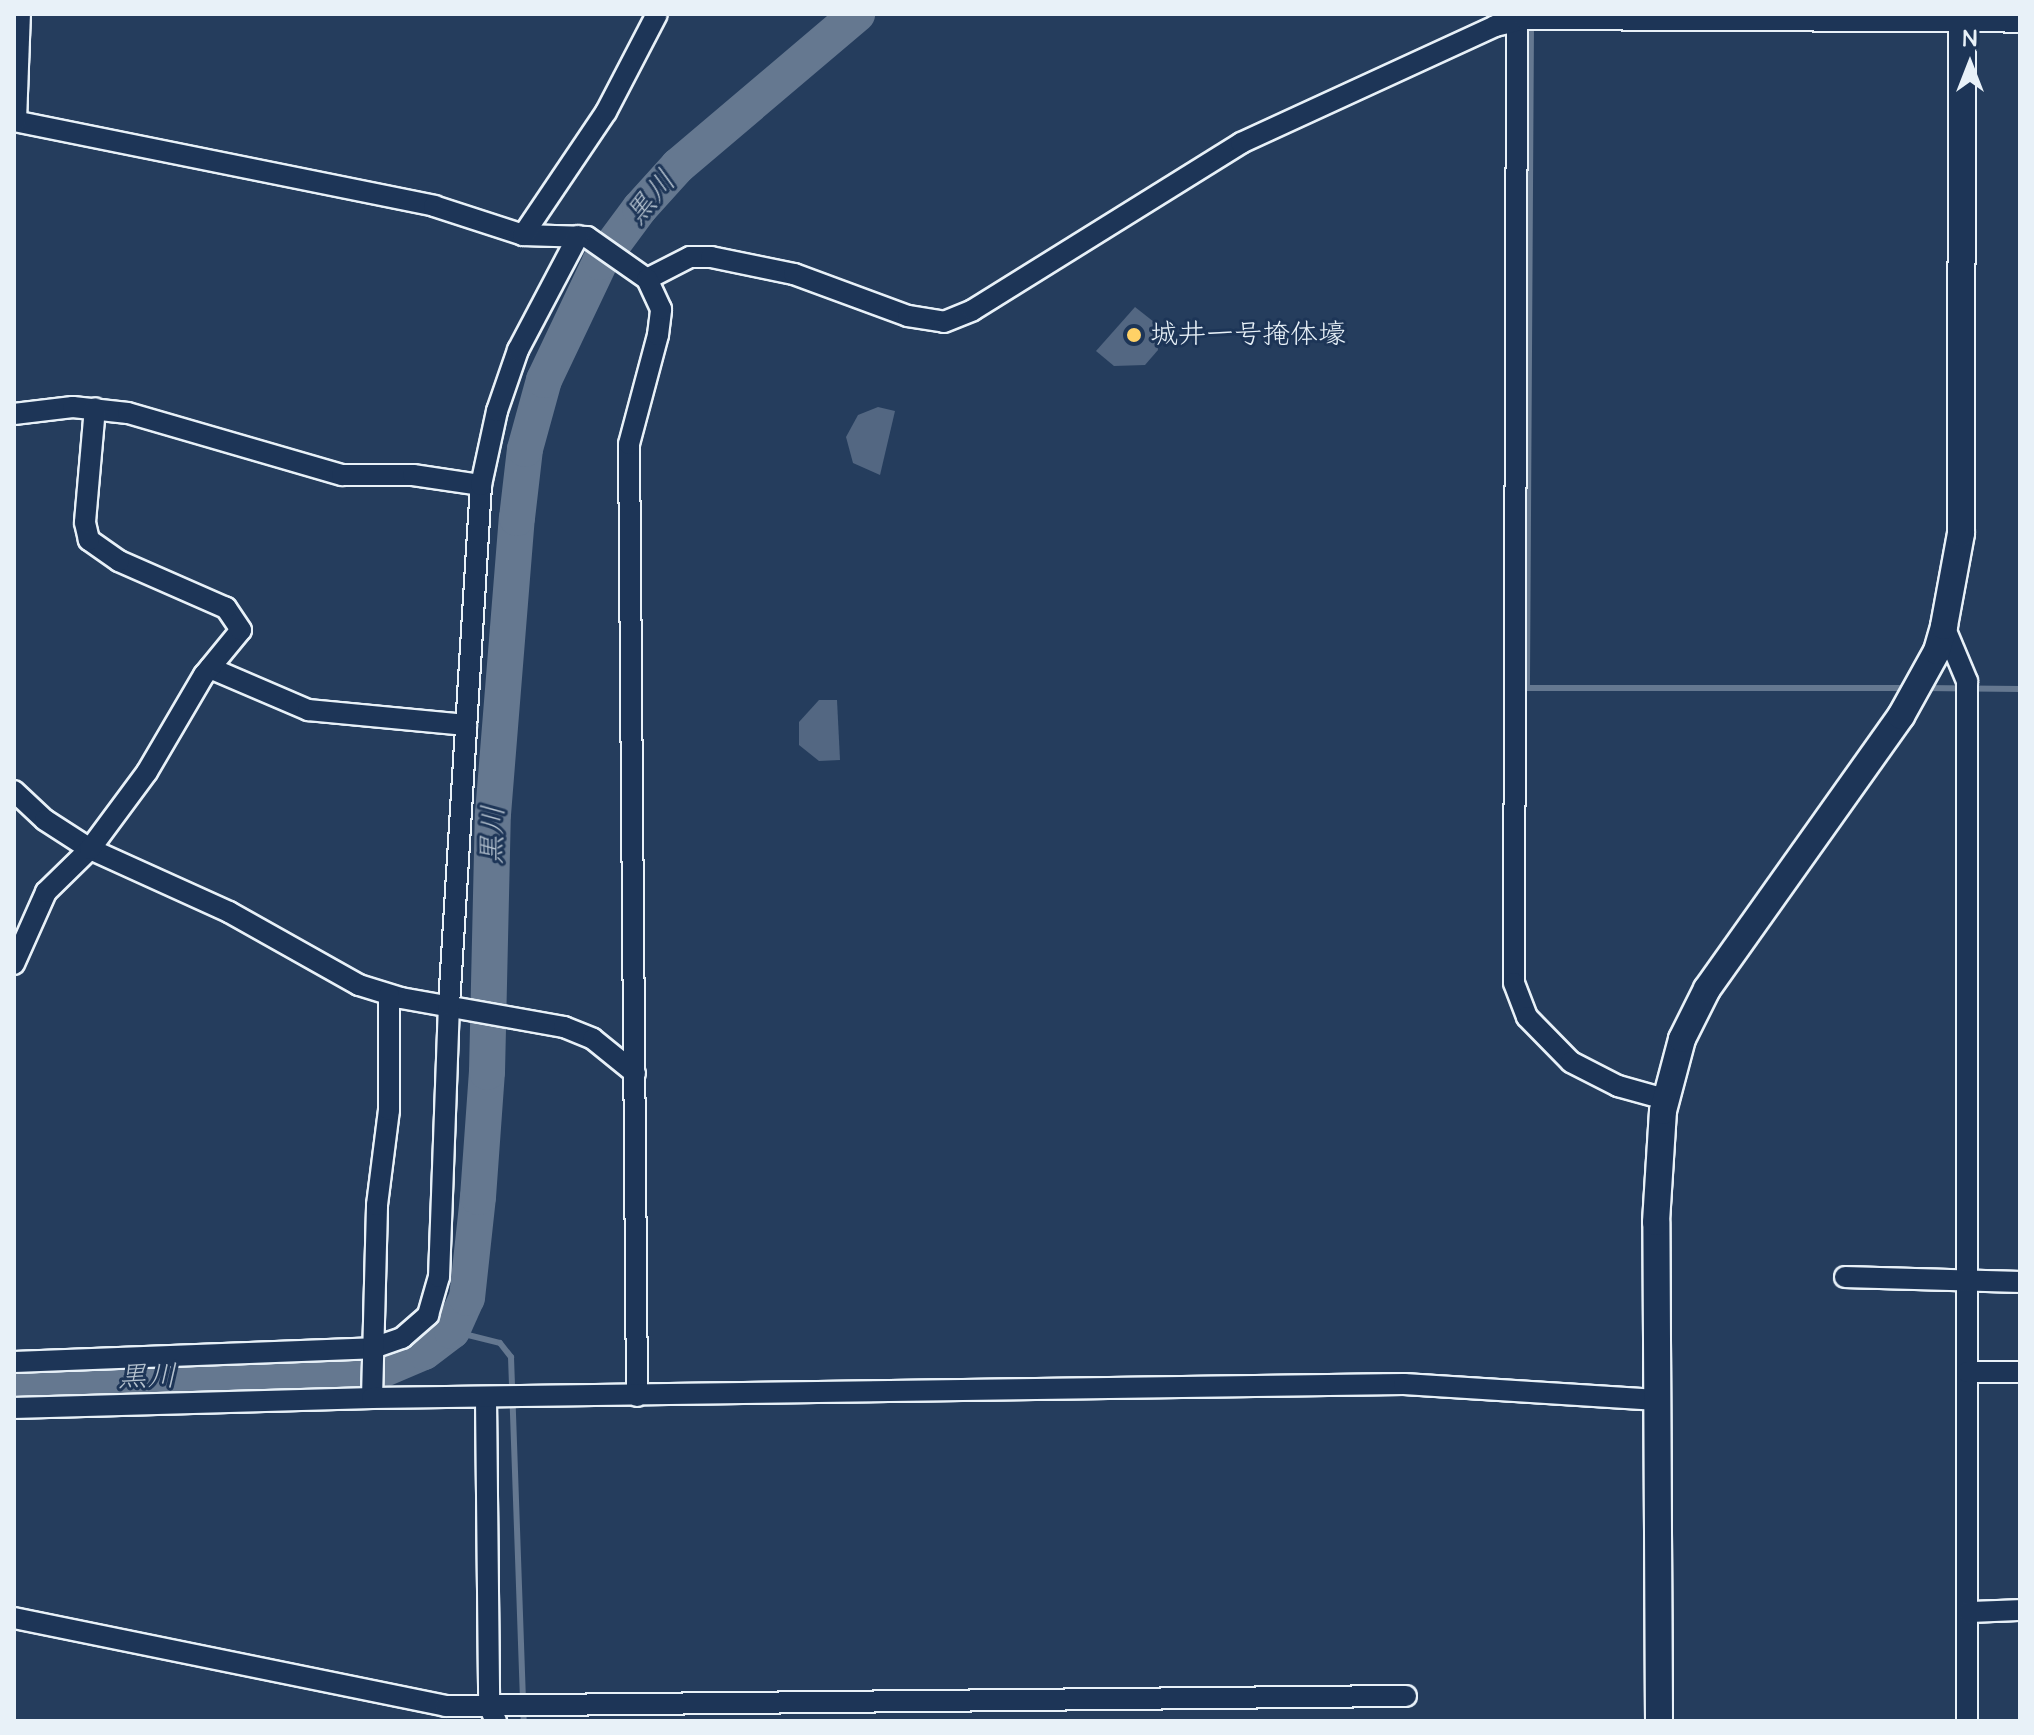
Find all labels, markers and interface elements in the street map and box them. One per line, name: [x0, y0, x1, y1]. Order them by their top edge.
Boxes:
north arrow: [1930, 24, 2010, 104]
text: N: [1963, 24, 1977, 55]
water label: 黒川: [618, 163, 684, 233]
place label: 城井一号掩体壕: [1150, 318, 1346, 352]
marker: 城井一号掩体壕: [1125, 326, 1143, 344]
water label: 黒川: [474, 804, 512, 866]
water label: 黒川: [117, 1358, 177, 1396]

